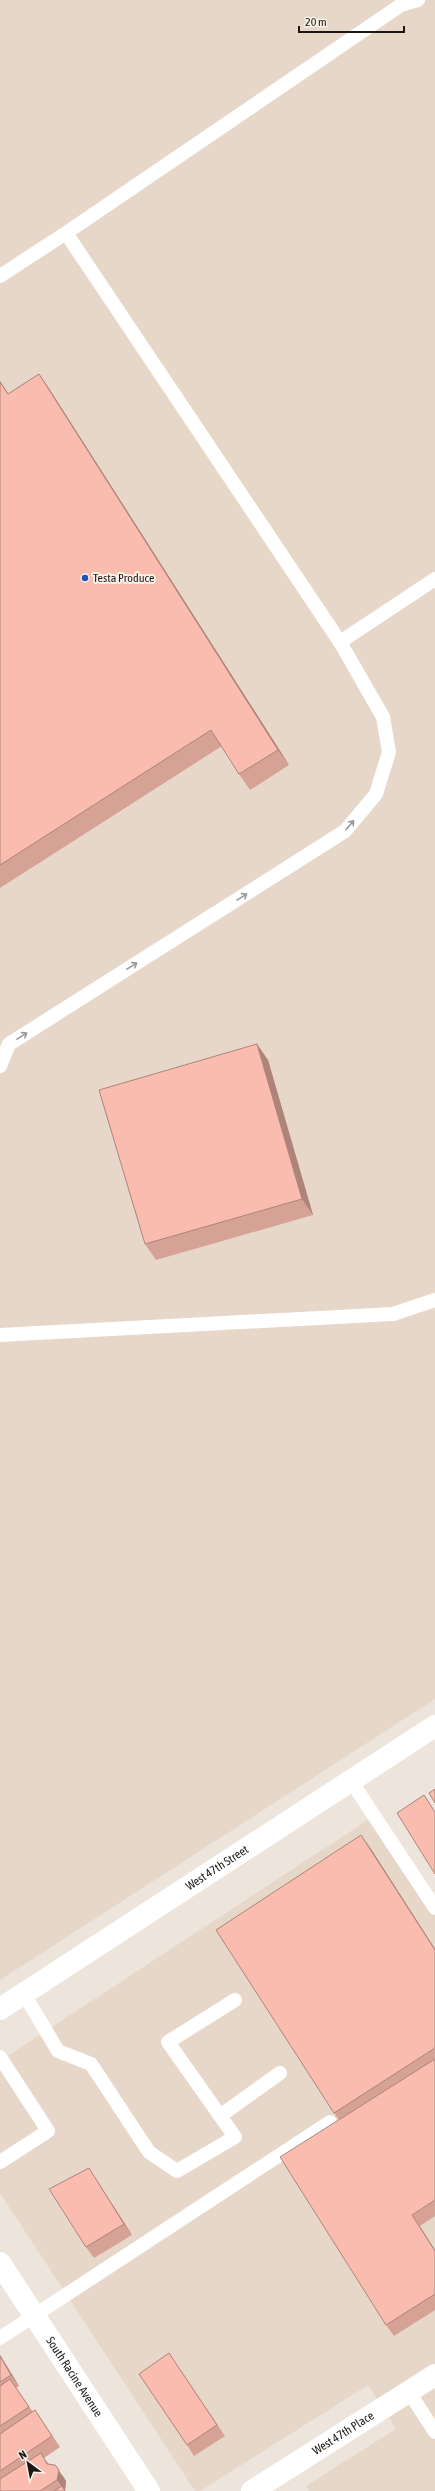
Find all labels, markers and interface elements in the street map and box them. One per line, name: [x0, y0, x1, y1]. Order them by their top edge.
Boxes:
scale bar: [299, 8, 404, 34]
text: 20 m: [305, 15, 327, 29]
place label: Testa Produce: [93, 571, 154, 585]
marker: Testa Produce: [80, 573, 90, 583]
one-way arrow: [345, 820, 354, 830]
one-way arrow: [236, 892, 248, 900]
one-way arrow: [126, 962, 137, 970]
one-way arrow: [16, 1031, 28, 1039]
street label: West 47th Street: [183, 1842, 251, 1893]
street label: South Racine Avenue: [43, 2334, 106, 2419]
street label: West 47th Place: [310, 2409, 377, 2458]
north arrow: [8, 2443, 48, 2483]
text: N: [17, 2448, 29, 2461]

